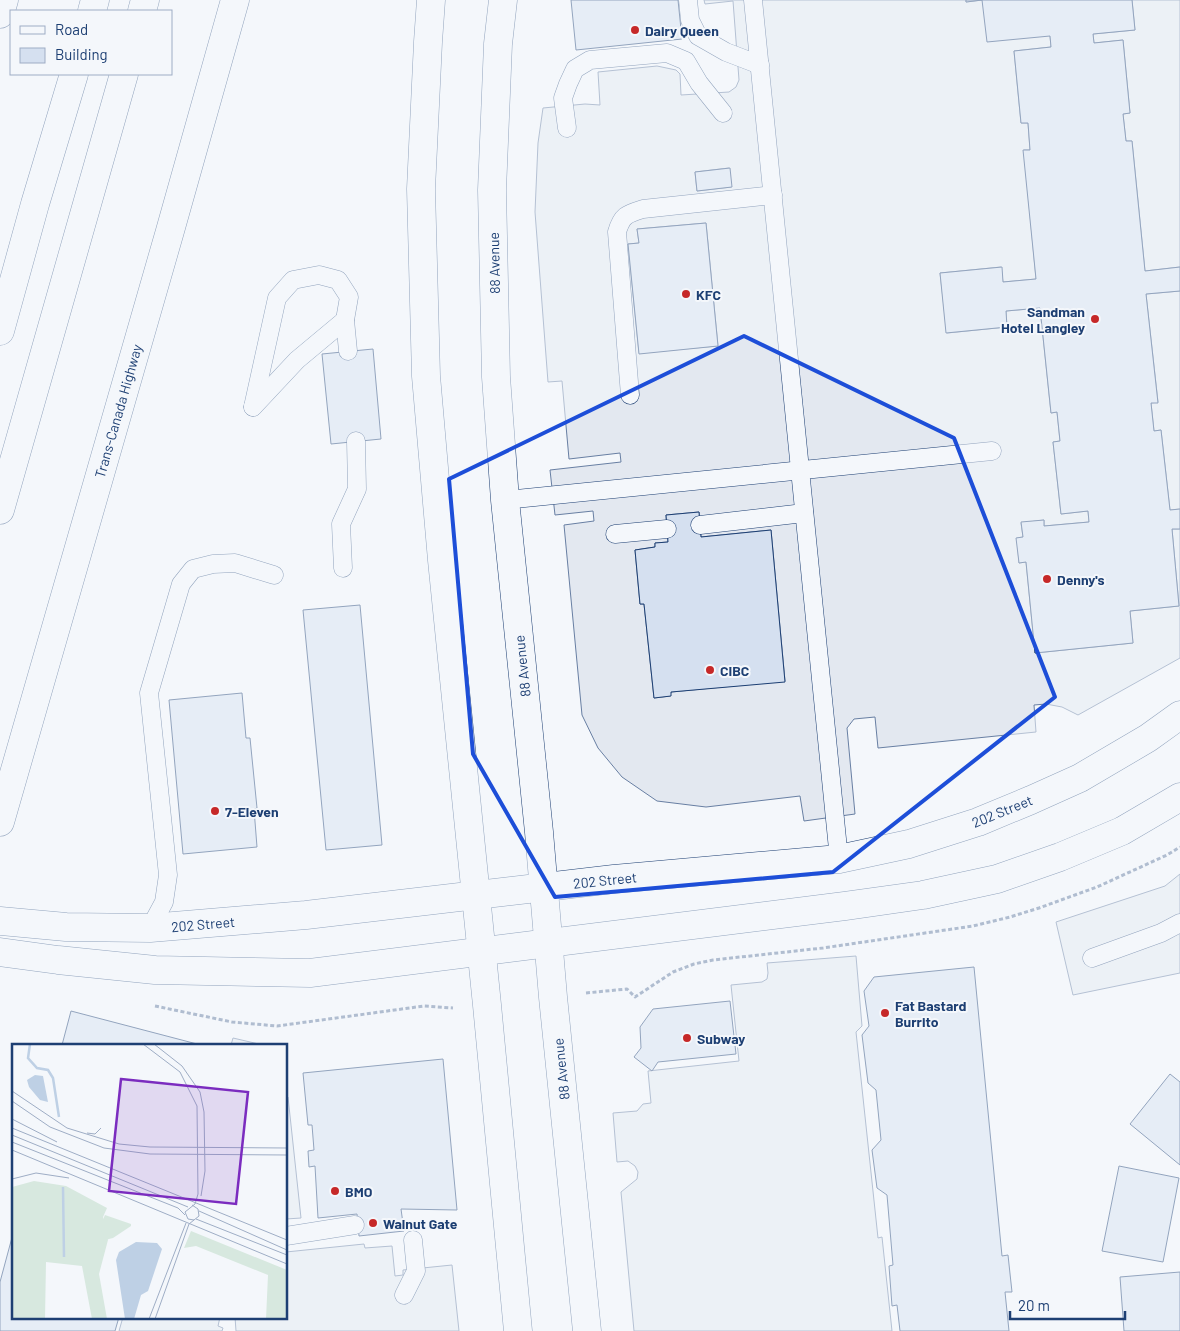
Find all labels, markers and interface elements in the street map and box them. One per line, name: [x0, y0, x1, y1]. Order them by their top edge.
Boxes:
legend: [10, 10, 172, 75]
text: Road: [55, 20, 88, 38]
place label: Dairy Queen: [645, 22, 719, 39]
marker: Dairy Queen: [629, 24, 641, 36]
text: Building: [55, 45, 108, 63]
street label: 88 Avenue: [485, 232, 503, 294]
place label: KFC: [696, 286, 721, 303]
marker: KFC: [680, 288, 692, 300]
place label: Sandman Hotel Langley: [1001, 303, 1085, 336]
marker: Sandman Hotel Langley: [1089, 313, 1101, 325]
street label: Trans-Canada Highway: [91, 342, 145, 480]
place label: Denny's: [1057, 571, 1104, 588]
marker: Denny's: [1041, 573, 1053, 585]
street label: 88 Avenue: [510, 634, 534, 698]
place label: CIBC: [720, 662, 749, 679]
marker: CIBC: [704, 664, 716, 676]
street label: 202 Street: [969, 791, 1035, 831]
place label: 7-Eleven: [225, 803, 279, 820]
marker: 7-Eleven: [209, 805, 221, 817]
street label: 202 Street: [572, 868, 638, 892]
street label: 202 Street: [170, 913, 236, 935]
place label: Fat Bastard Burrito: [895, 997, 966, 1030]
marker: Fat Bastard Burrito: [879, 1007, 891, 1019]
place label: Subway: [697, 1030, 745, 1047]
marker: Subway: [681, 1032, 693, 1044]
street label: 88 Avenue: [549, 1037, 573, 1101]
inset map: [12, 1044, 288, 1318]
place label: BMO: [345, 1183, 373, 1200]
marker: BMO: [329, 1185, 341, 1197]
place label: Walnut Gate: [383, 1215, 458, 1232]
marker: Walnut Gate: [367, 1217, 379, 1229]
scale bar: [1010, 1288, 1125, 1320]
text: 20 m: [1018, 1296, 1050, 1314]

